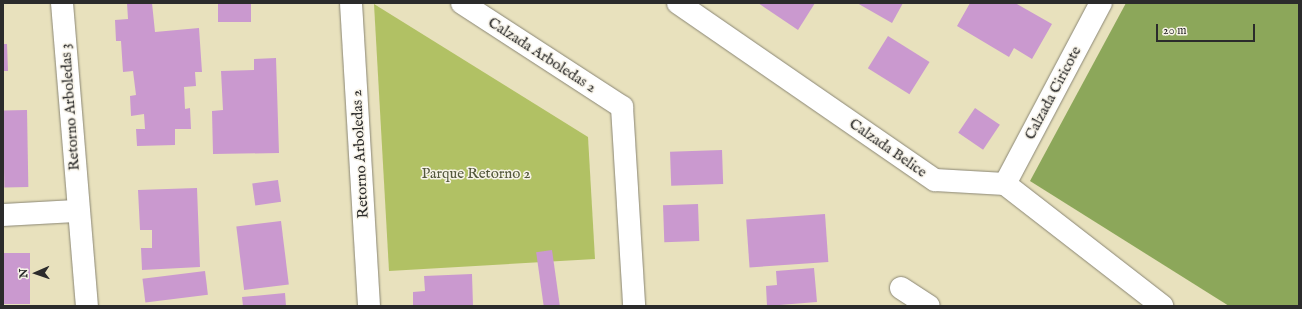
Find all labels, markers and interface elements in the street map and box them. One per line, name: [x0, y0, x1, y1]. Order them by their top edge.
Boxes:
street label: Calzada Arboledas 2: [485, 13, 599, 97]
scale bar: [1158, 16, 1257, 42]
text: 20 m: [1163, 23, 1186, 38]
street label: Retorno Arboledas 3: [57, 43, 83, 171]
street label: Calzada Ciricote: [1021, 43, 1085, 143]
street label: Retorno Arboledas 2: [348, 89, 372, 219]
street label: Calzada Belice: [846, 115, 930, 181]
park label: Parque Retorno 2: [421, 165, 531, 183]
north arrow: [16, 253, 56, 293]
text: N: [17, 268, 31, 278]

